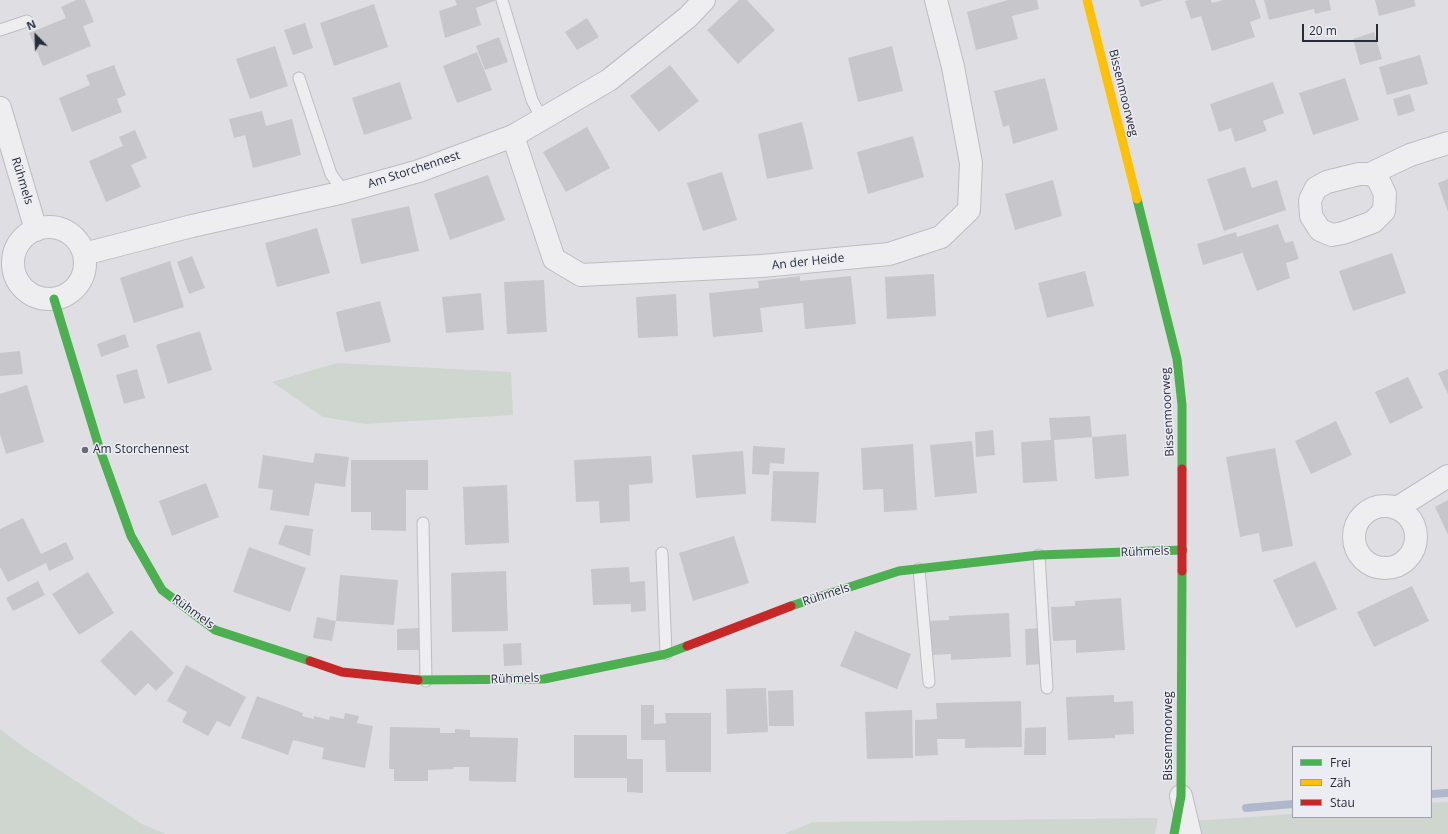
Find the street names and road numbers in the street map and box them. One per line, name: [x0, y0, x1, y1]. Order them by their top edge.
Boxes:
street label: Bissenmoorweg: [1105, 48, 1141, 138]
street label: Am Storchennest: [366, 148, 462, 192]
street label: Rühmels: [8, 156, 36, 206]
street label: An der Heide: [771, 251, 845, 273]
street label: Bissenmoorweg: [1158, 367, 1178, 457]
street label: Rühmels: [1120, 544, 1170, 560]
street label: Rühmels: [801, 581, 851, 609]
street label: Rühmels: [169, 592, 217, 632]
street label: Rühmels: [490, 671, 540, 687]
street label: Bissenmoorweg: [1162, 691, 1176, 781]

